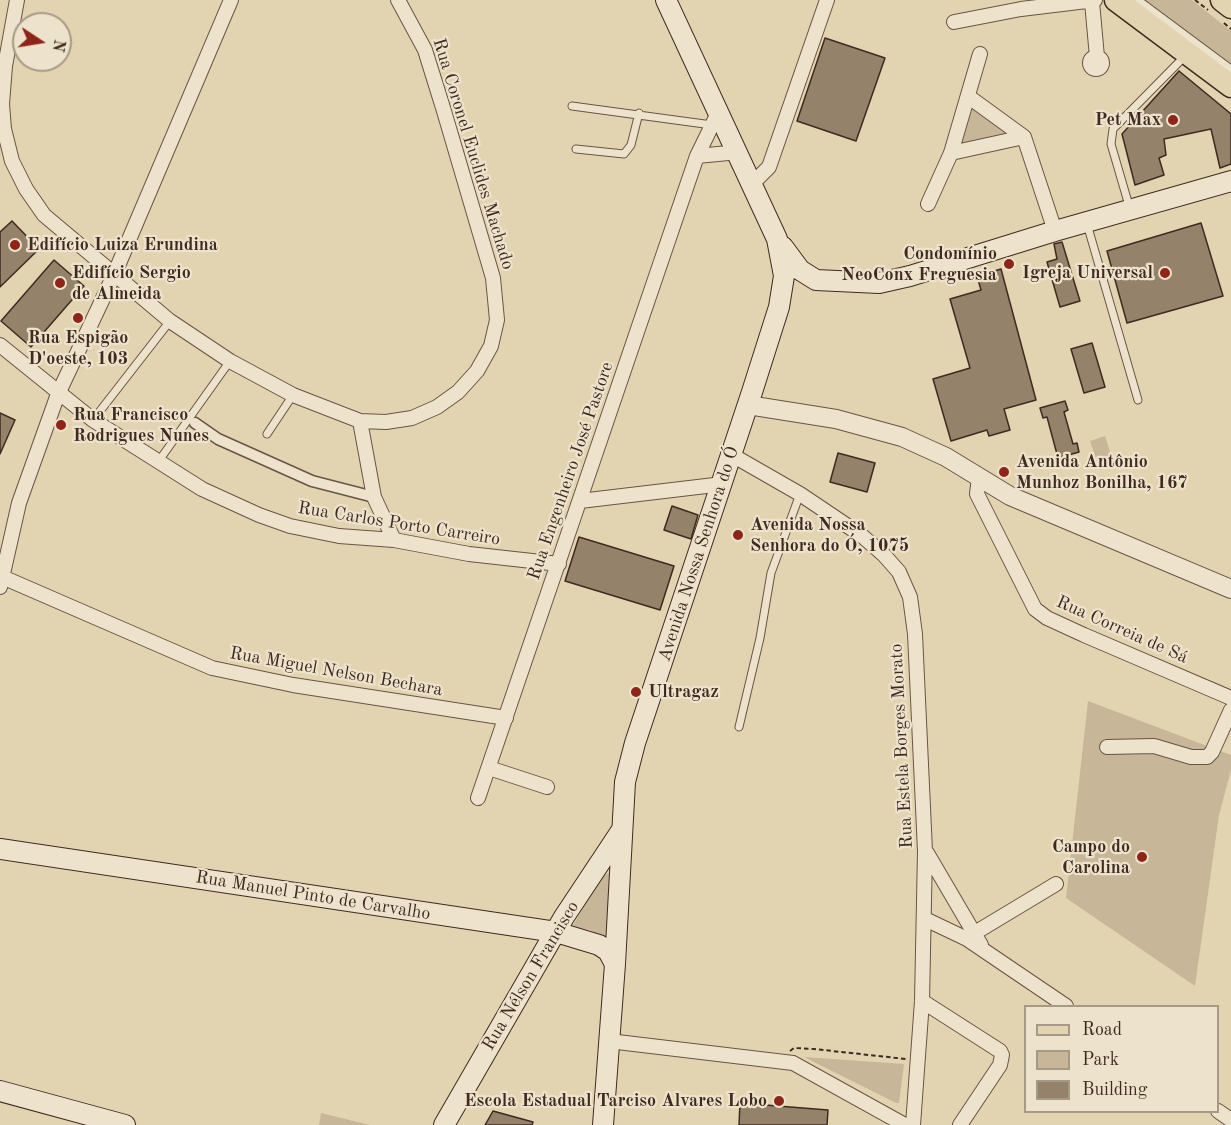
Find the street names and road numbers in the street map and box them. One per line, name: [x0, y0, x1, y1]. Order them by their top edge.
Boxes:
street label: Rua Coronel Euclides Machado: [428, 36, 518, 272]
street label: Rua Engenheiro José Pastore: [523, 359, 619, 583]
street label: Avenida Nossa Senhora do Ó: [654, 444, 744, 664]
street label: Rua Carlos Porto Carreiro: [296, 497, 502, 551]
street label: Rua Correia de Sá: [1053, 591, 1191, 669]
street label: Rua Miguel Nelson Bechara: [228, 643, 444, 701]
street label: Rua Estela Borges Morato: [886, 643, 918, 849]
street label: Rua Manuel Pinto de Carvalho: [194, 867, 432, 925]
street label: Rua Nélson Francisco: [478, 897, 584, 1055]

